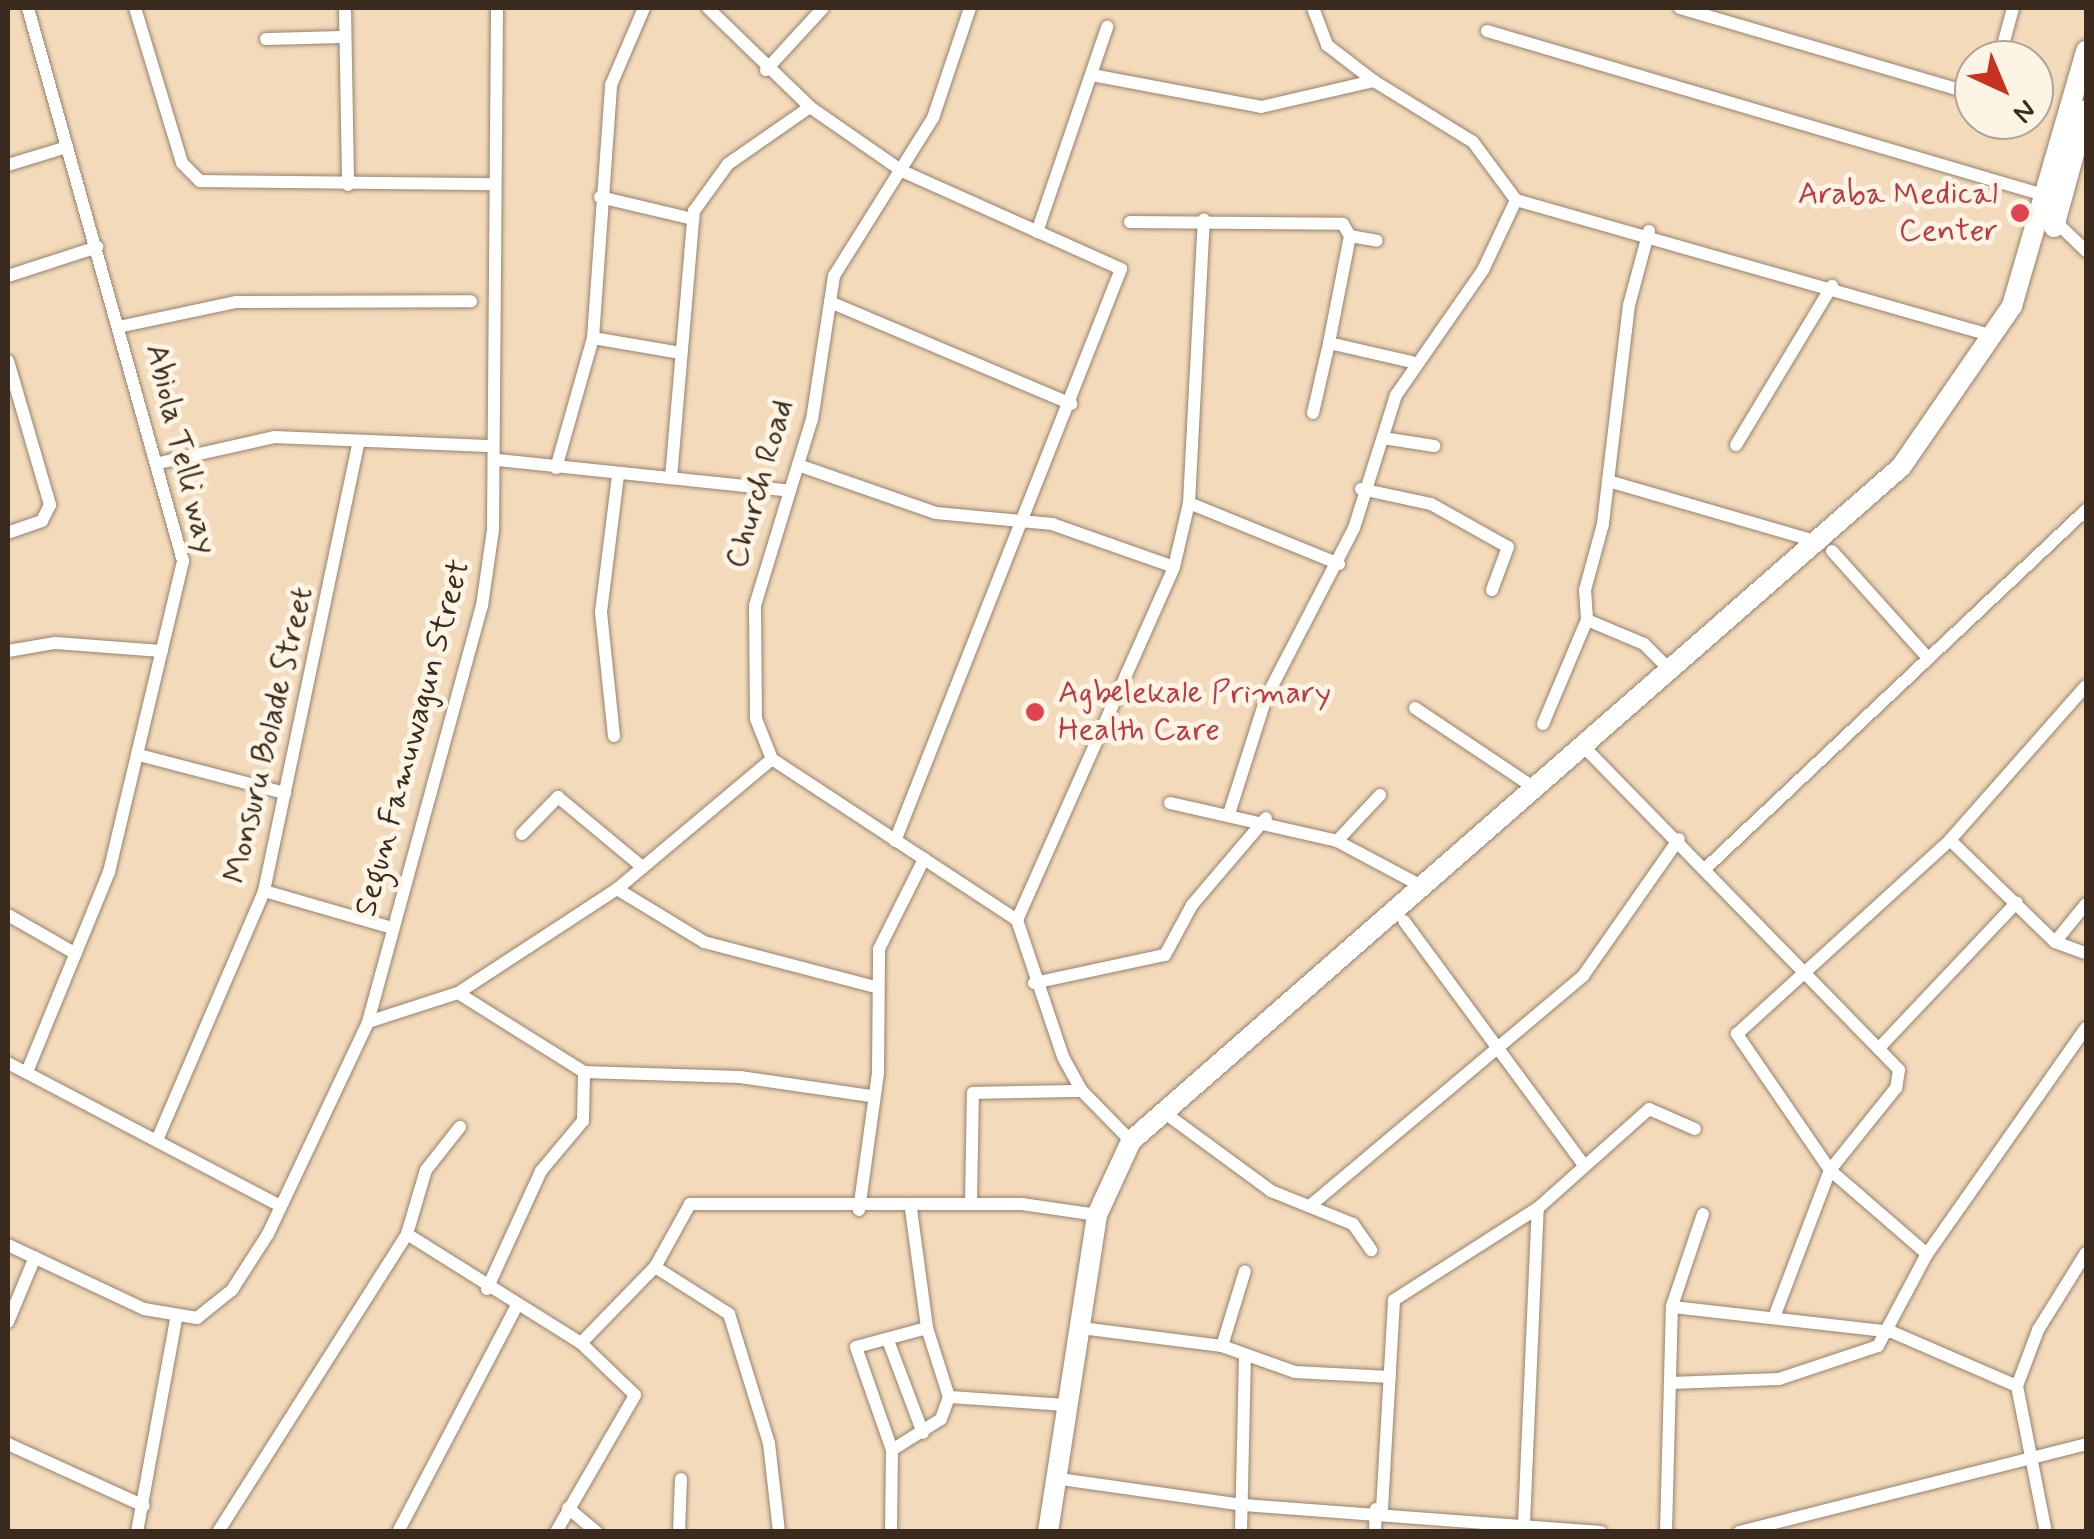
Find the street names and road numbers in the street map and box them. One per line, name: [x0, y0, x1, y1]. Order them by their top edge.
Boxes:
street label: Abiola Telli way: [137, 343, 225, 555]
street label: Church Road: [718, 395, 802, 573]
street label: Segun Famuwagun Street: [348, 559, 478, 917]
street label: Monsuru Bolade Street: [215, 578, 323, 892]

